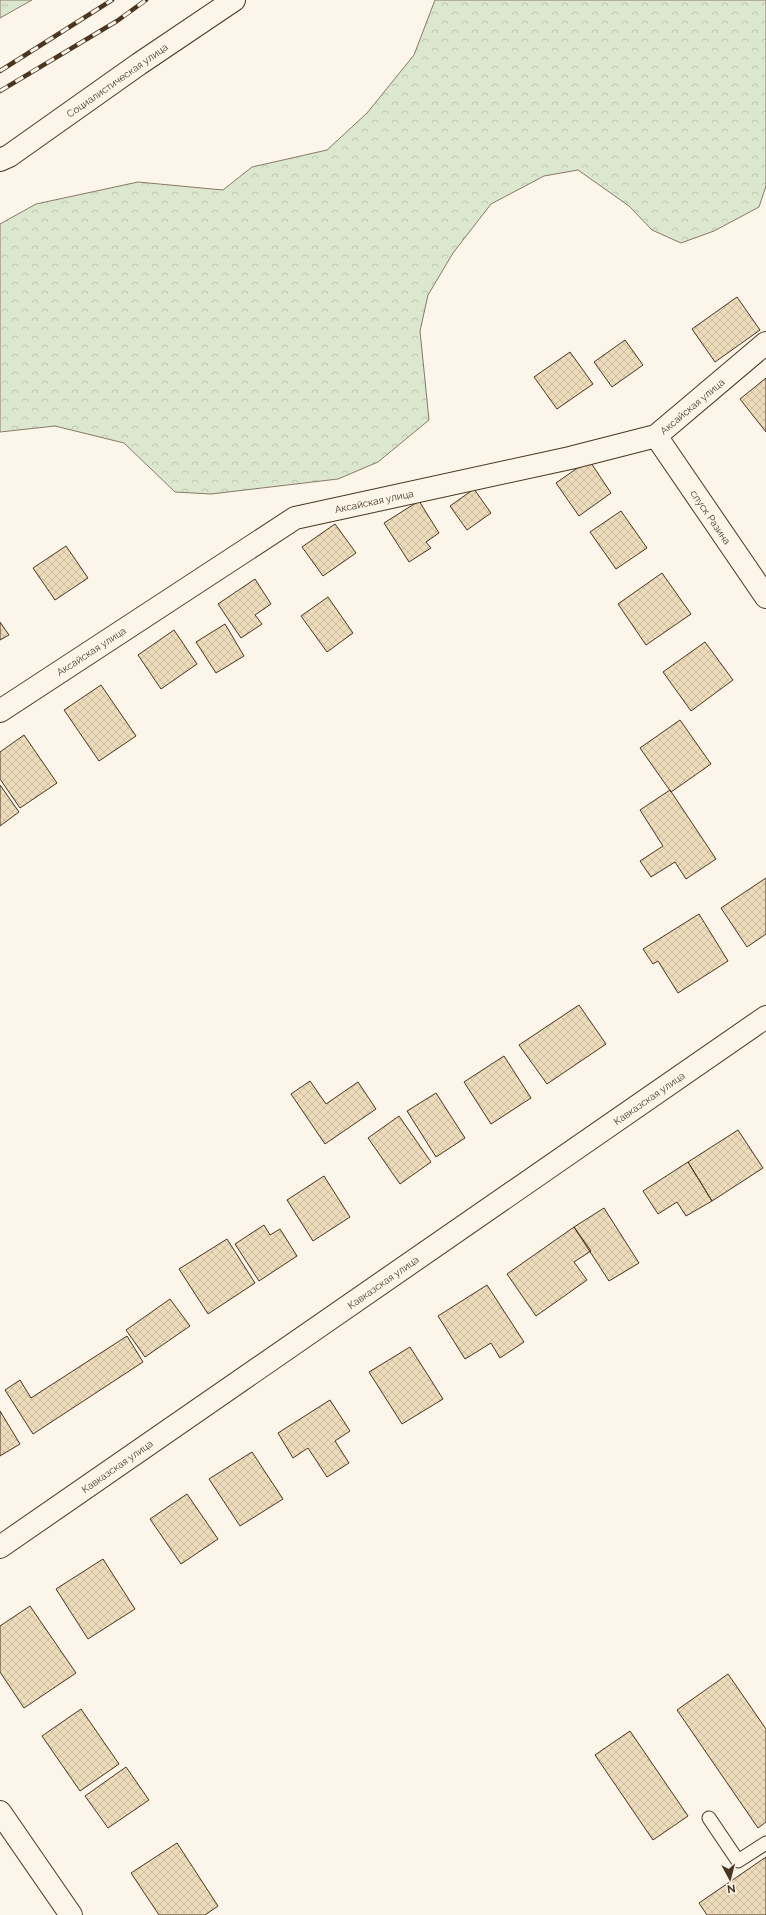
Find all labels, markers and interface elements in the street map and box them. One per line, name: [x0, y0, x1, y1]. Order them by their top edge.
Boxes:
street label: Социалистическая улица: [65, 41, 170, 120]
street label: Аксайская улица: [658, 376, 727, 436]
street label: Аксайская улица: [334, 488, 415, 515]
street label: спуск Разина: [688, 488, 733, 547]
street label: Аксайская улица: [55, 625, 128, 678]
street label: Кавказская улица: [612, 1070, 687, 1127]
street label: Кавказская улица: [346, 1254, 421, 1311]
street label: Кавказская улица: [80, 1438, 155, 1495]
north arrow: [710, 1859, 750, 1899]
text: N: [726, 1881, 736, 1895]

